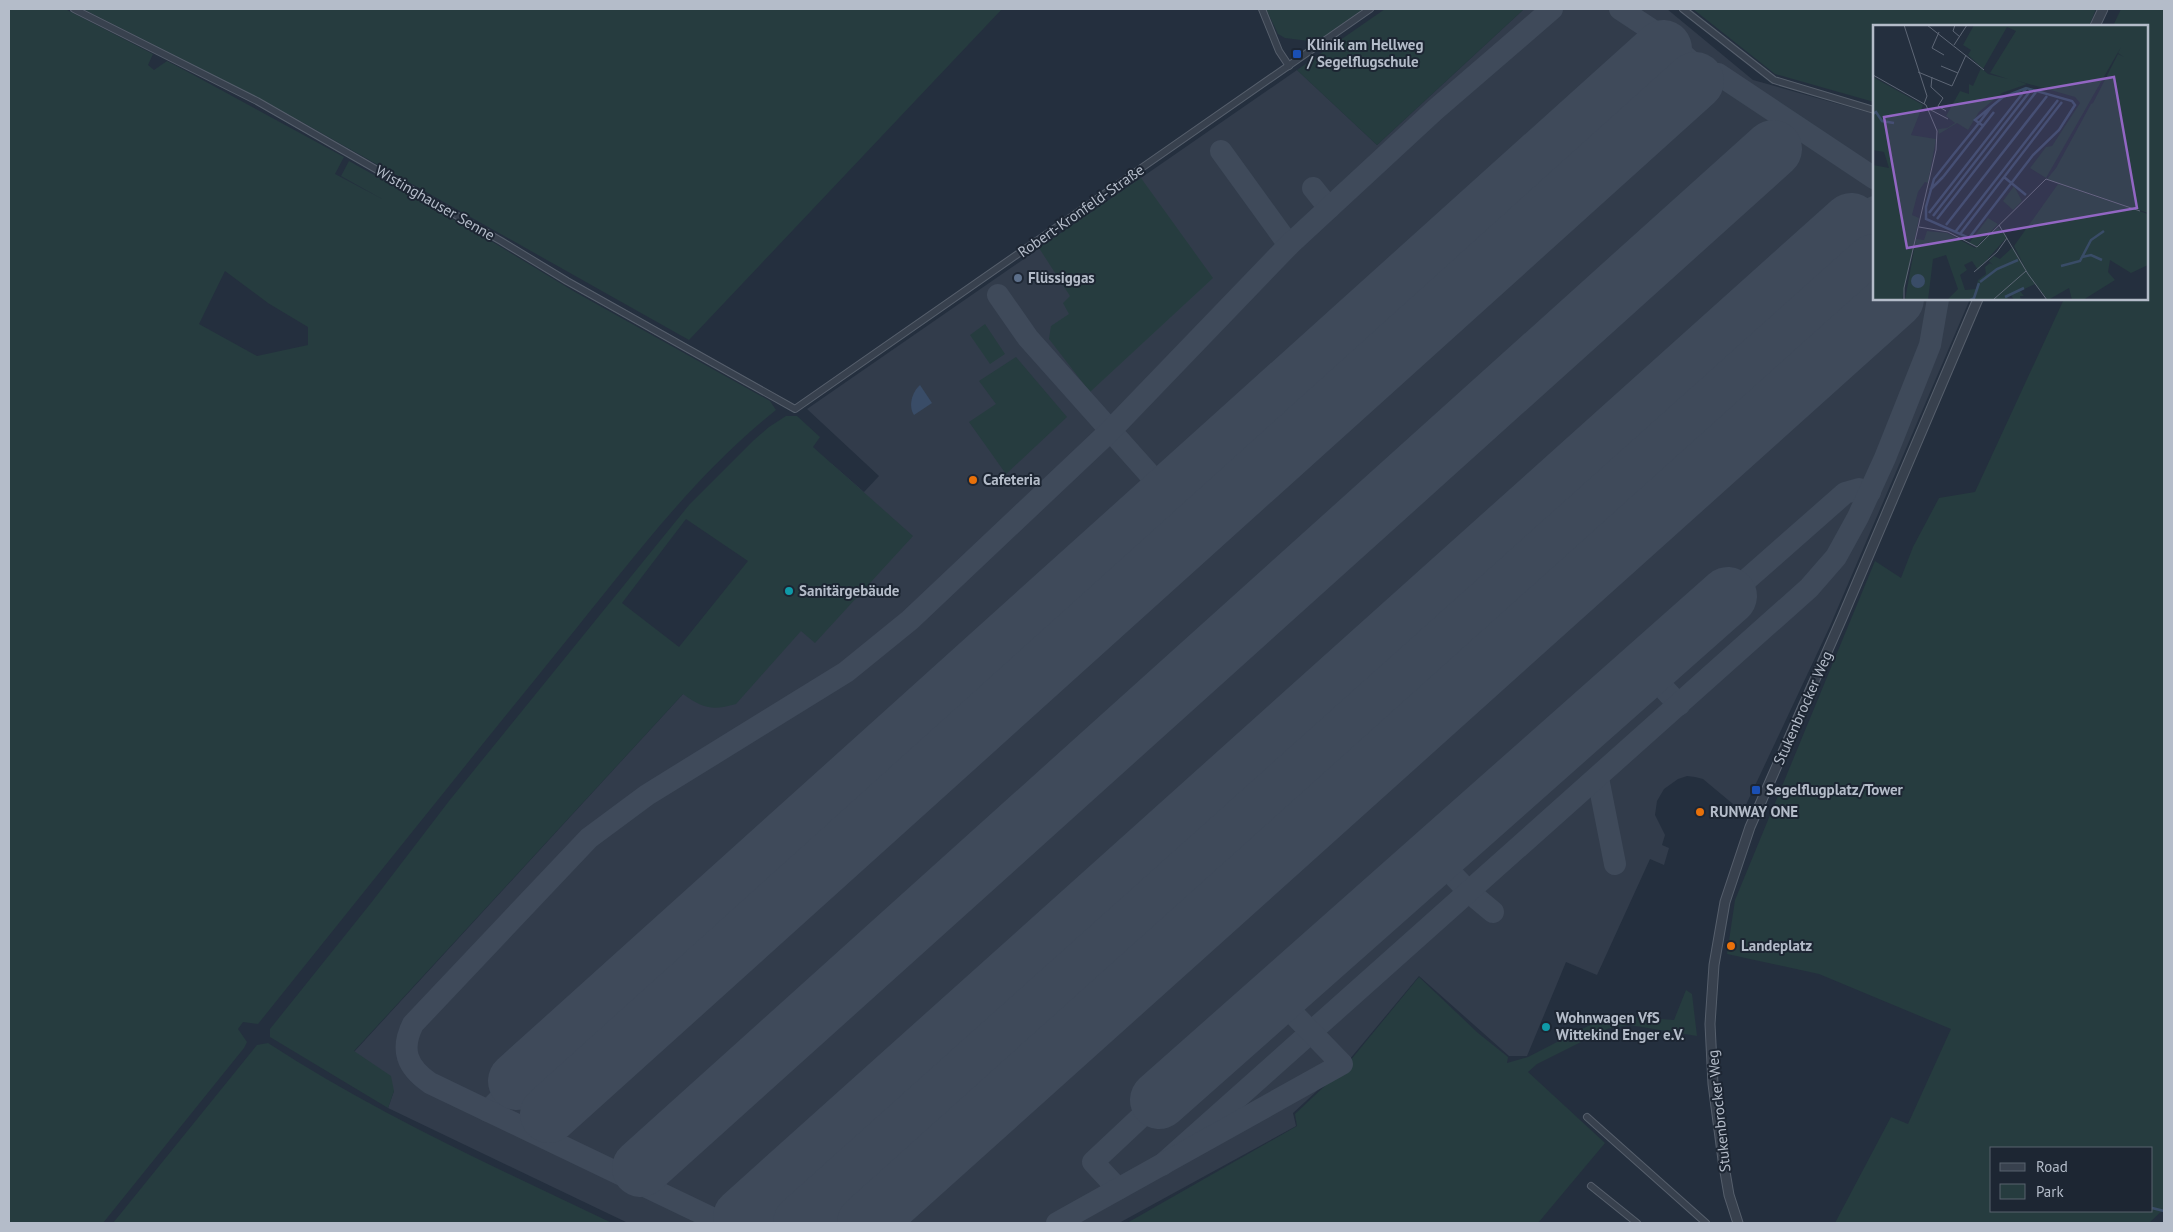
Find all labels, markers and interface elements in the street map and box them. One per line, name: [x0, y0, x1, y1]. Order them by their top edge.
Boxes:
inset map: [1873, 25, 2148, 300]
place label: Klinik am Hellweg / Segelflugschule: [1306, 35, 1423, 71]
marker: Klinik am Hellweg / Segelflugschule: [1291, 48, 1303, 60]
street label: Robert-Kronfeld-Straße: [1014, 160, 1148, 261]
street label: Wistinghauser Senne: [372, 161, 498, 244]
place label: Flüssiggas: [1028, 268, 1095, 287]
marker: Flüssiggas: [1012, 272, 1024, 284]
place label: Cafeteria: [983, 470, 1041, 489]
marker: Cafeteria: [967, 474, 979, 486]
place label: Sanitärgebäude: [799, 581, 900, 600]
marker: Sanitärgebäude: [783, 585, 795, 597]
street label: Stukenbrocker Weg: [1769, 648, 1836, 768]
place label: Segelflugplatz/Tower: [1766, 780, 1904, 799]
marker: Segelflugplatz/Tower: [1750, 784, 1762, 796]
place label: RUNWAY ONE: [1710, 802, 1798, 821]
marker: RUNWAY ONE: [1694, 806, 1706, 818]
place label: Landeplatz: [1741, 936, 1812, 955]
marker: Landeplatz: [1725, 940, 1737, 952]
place label: Wohnwagen VfS Wittekind Enger e.V.: [1556, 1008, 1685, 1044]
marker: Wohnwagen VfS Wittekind Enger e.V.: [1540, 1021, 1552, 1033]
street label: Stukenbrocker Weg: [1703, 1049, 1734, 1173]
legend: [1990, 1147, 2153, 1212]
text: Road: [2036, 1157, 2068, 1176]
text: Park: [2036, 1182, 2064, 1201]

